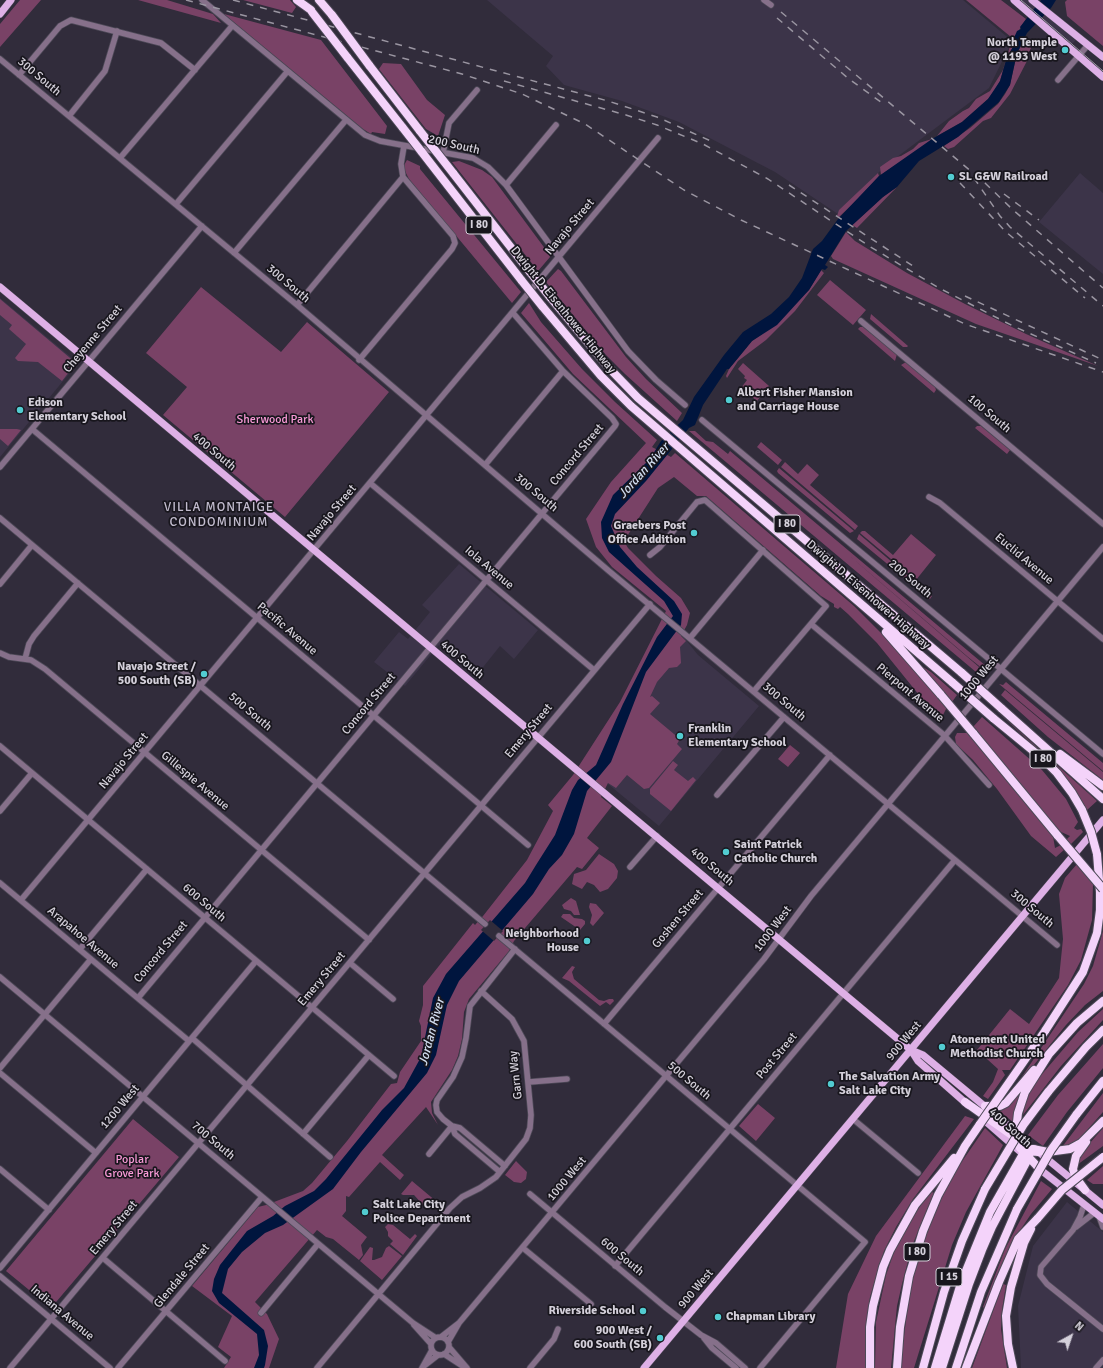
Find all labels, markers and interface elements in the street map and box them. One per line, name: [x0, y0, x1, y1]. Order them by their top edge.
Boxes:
place label: North Temple @ 1193 West: [987, 36, 1057, 64]
marker: North Temple @ 1193 West: [1060, 45, 1070, 55]
street label: 300 South: [14, 55, 64, 99]
street label: 200 South: [427, 132, 481, 158]
place label: SL G&W Railroad: [959, 170, 1048, 184]
marker: SL G&W Railroad: [946, 172, 956, 182]
street label: Navajo Street: [542, 196, 598, 258]
road number: I 80: [466, 216, 492, 234]
street label: Dwight D. Eisenhower Highway: [507, 244, 619, 376]
street label: 300 South: [263, 262, 313, 306]
street label: Cheyenne Street: [60, 302, 126, 376]
place label: Albert Fisher Mansion and Carriage House: [737, 386, 853, 414]
street label: 100 South: [964, 392, 1014, 436]
marker: Albert Fisher Mansion and Carriage House: [724, 395, 734, 405]
place label: Edison Elementary School: [28, 396, 126, 424]
marker: Edison Elementary School: [15, 405, 25, 415]
park label: Sherwood Park: [237, 413, 313, 427]
street label: Concord Street: [547, 421, 607, 489]
street label: 400 South: [189, 430, 239, 474]
water label: Jordan River: [615, 440, 673, 502]
street label: 300 South: [511, 471, 561, 515]
street label: Navajo Street: [304, 482, 360, 544]
district label: VILLA MONTAIGE CONDOMINIUM: [164, 500, 274, 531]
road number: I 80: [774, 515, 800, 533]
place label: Graebers Post Office Addition: [608, 519, 686, 547]
marker: Graebers Post Office Addition: [689, 528, 699, 538]
street label: Euclid Avenue: [992, 530, 1056, 588]
street label: Dwight D. Eisenhower Highway: [803, 537, 933, 653]
street label: Iola Avenue: [462, 543, 516, 593]
street label: 200 South: [885, 557, 935, 601]
street label: Pacific Avenue: [254, 600, 320, 658]
street label: 400 South: [437, 638, 487, 682]
street label: 1000 West: [956, 653, 1002, 703]
place label: Navajo Street / 500 South (SB): [117, 660, 196, 688]
street label: Pierpont Avenue: [873, 660, 947, 726]
marker: Navajo Street / 500 South (SB): [199, 669, 209, 679]
street label: Concord Street: [339, 670, 399, 738]
street label: 300 South: [759, 680, 809, 724]
street label: 500 South: [225, 690, 275, 734]
street label: Emery Street: [502, 701, 556, 761]
place label: Franklin Elementary School: [688, 722, 786, 750]
street label: Navajo Street: [96, 730, 152, 792]
marker: Franklin Elementary School: [675, 731, 685, 741]
street label: Gillespie Avenue: [158, 748, 232, 814]
road number: I 80: [1030, 750, 1056, 768]
place label: Saint Patrick Catholic Church: [734, 838, 817, 866]
street label: 400 South: [687, 845, 737, 889]
marker: Saint Patrick Catholic Church: [721, 847, 731, 857]
street label: 600 South: [179, 881, 229, 925]
street label: Goshen Street: [649, 887, 707, 951]
street label: 300 South: [1007, 887, 1057, 931]
street label: 1000 West: [751, 903, 795, 955]
street label: Arapahoe Avenue: [44, 904, 122, 972]
street label: Concord Street: [131, 918, 191, 986]
place label: Neighborhood House: [505, 927, 579, 955]
marker: Neighborhood House: [582, 936, 592, 946]
street label: Emery Street: [295, 949, 349, 1009]
water label: Jordan River: [416, 997, 448, 1067]
street label: 900 West: [883, 1018, 925, 1064]
street label: Post Street: [753, 1030, 801, 1082]
place label: Atonement United Methodist Church: [950, 1033, 1045, 1061]
marker: Atonement United Methodist Church: [937, 1042, 947, 1052]
street label: Garn Way: [506, 1050, 526, 1100]
street label: 500 South: [664, 1059, 714, 1103]
place label: The Salvation Army Salt Lake City: [839, 1070, 940, 1098]
marker: The Salvation Army Salt Lake City: [826, 1079, 836, 1089]
street label: 1200 West: [97, 1082, 143, 1132]
street label: 400 South: [986, 1105, 1034, 1151]
street label: 700 South: [188, 1119, 238, 1163]
park label: Poplar Grove Park: [104, 1153, 160, 1181]
street label: 1000 West: [544, 1154, 590, 1204]
street label: Emery Street: [87, 1198, 141, 1258]
place label: Salt Lake City Police Department: [373, 1198, 470, 1226]
marker: Salt Lake City Police Department: [360, 1207, 370, 1217]
street label: 600 South: [597, 1235, 647, 1279]
street label: Glendale Street: [151, 1241, 213, 1311]
road number: I 80: [904, 1243, 930, 1261]
street label: 900 West: [675, 1266, 717, 1312]
road number: I 15: [936, 1268, 962, 1286]
street label: Indiana Avenue: [27, 1282, 97, 1344]
place label: Riverside School: [549, 1304, 635, 1318]
marker: Riverside School: [638, 1306, 648, 1316]
place label: Chapman Library: [726, 1310, 816, 1324]
marker: Chapman Library: [713, 1312, 723, 1322]
north arrow: [1051, 1316, 1091, 1356]
text: N: [1072, 1319, 1086, 1334]
place label: 900 West / 600 South (SB): [574, 1324, 652, 1352]
marker: 900 West / 600 South (SB): [655, 1333, 665, 1343]

